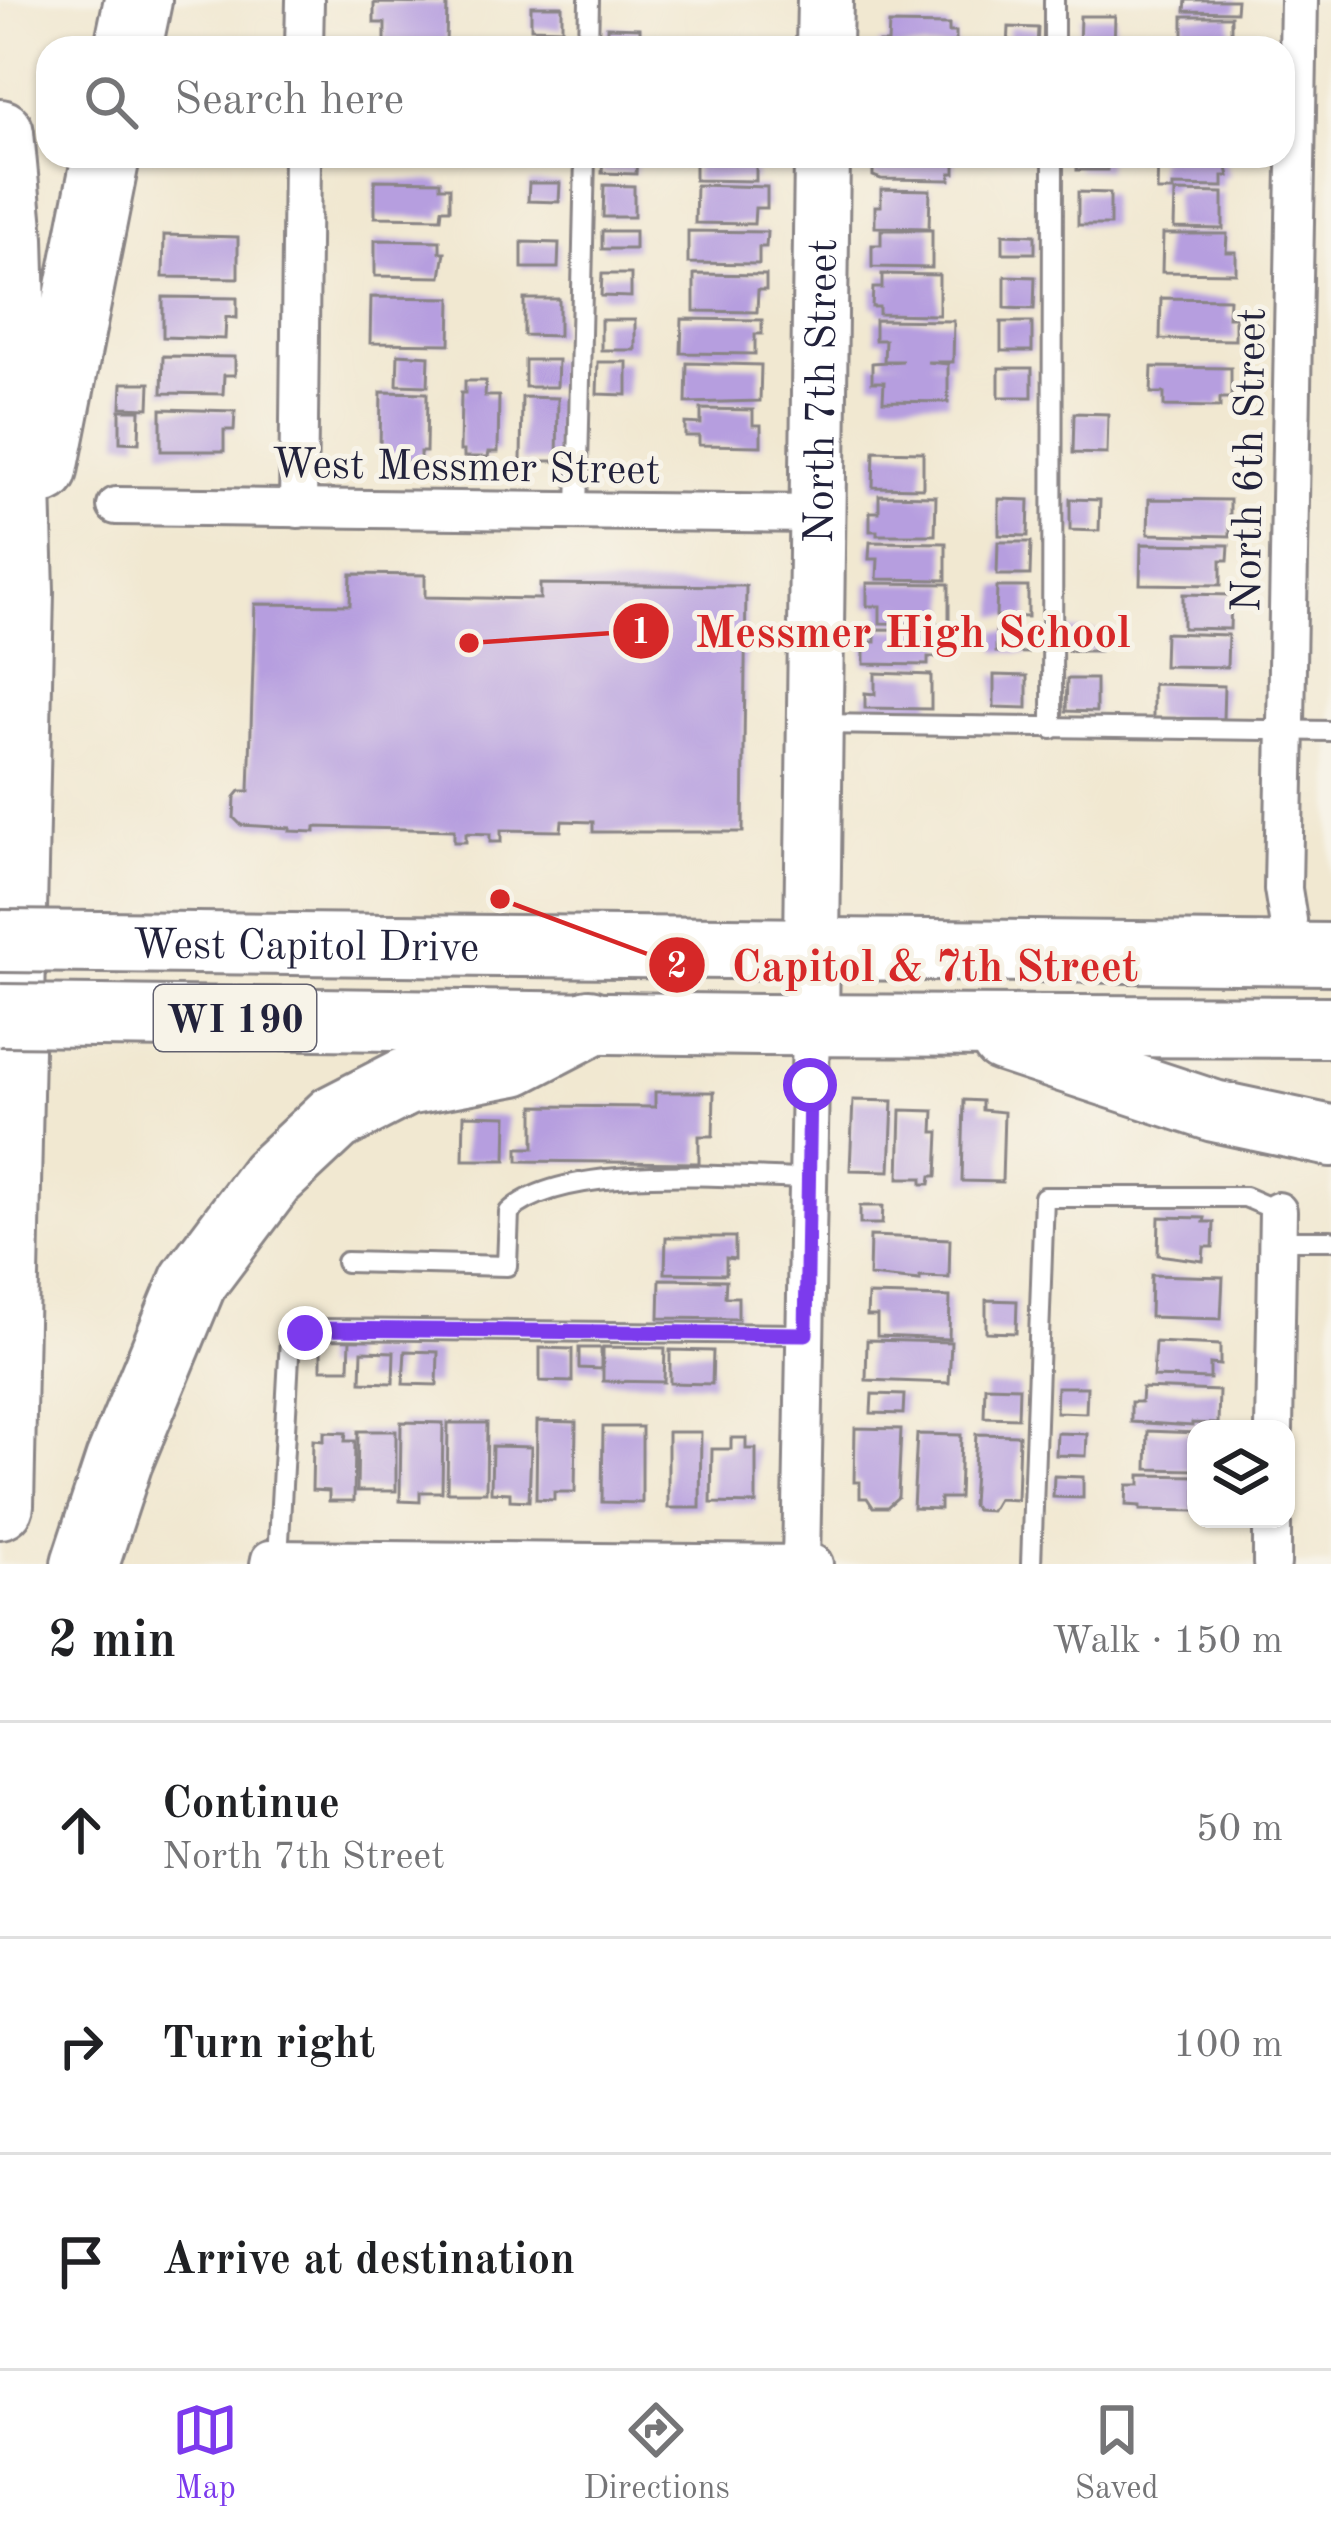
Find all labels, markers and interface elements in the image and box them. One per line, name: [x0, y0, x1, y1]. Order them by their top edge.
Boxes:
search box: [36, 36, 1295, 168]
icon: search: [78, 69, 144, 135]
text: Search here: [174, 79, 404, 124]
street label: North 7th Street: [800, 238, 846, 544]
street label: North 6th Street: [1227, 307, 1275, 613]
street label: West Messmer Street: [271, 445, 661, 493]
callout: Messmer High School: [611, 590, 1155, 671]
text: Messmer High School: [695, 613, 1131, 658]
text: 1: [631, 616, 651, 652]
callout: Capitol & 7th Street: [647, 924, 1162, 1005]
street label: West Capitol Drive: [133, 925, 479, 971]
text: Capitol & 7th Street: [732, 947, 1138, 992]
text: 2: [667, 950, 687, 986]
road number: WI 190: [154, 985, 316, 1051]
route start: [783, 1058, 837, 1112]
route end: [278, 1306, 332, 1360]
map controls: [1187, 1420, 1295, 1528]
button: layers: [1187, 1420, 1295, 1528]
text: 2 min: [48, 1617, 176, 1668]
text: Walk · 150 m: [1052, 1622, 1283, 1661]
text: Continue: [162, 1783, 340, 1828]
icon: ahead: [48, 1797, 114, 1863]
text: 50 m: [1196, 1810, 1283, 1849]
text: North 7th Street: [162, 1838, 445, 1877]
icon: right: [48, 2013, 114, 2079]
text: Turn right: [162, 2023, 375, 2068]
text: 100 m: [1173, 2026, 1283, 2065]
icon: arrive: [48, 2229, 114, 2295]
text: Arrive at destination: [162, 2239, 575, 2284]
tab: Map: [172, 2397, 238, 2510]
tab: Directions: [583, 2397, 730, 2510]
tab: Saved: [1075, 2397, 1159, 2510]

